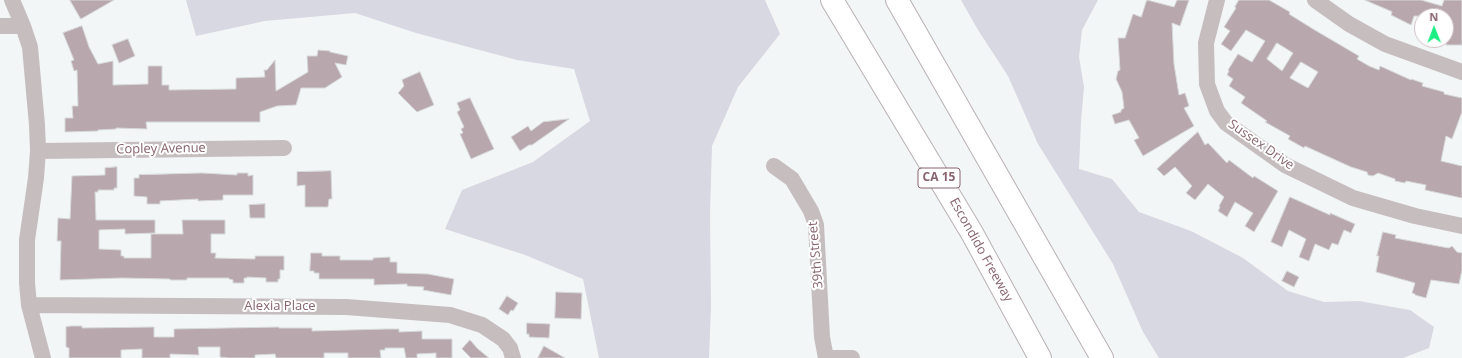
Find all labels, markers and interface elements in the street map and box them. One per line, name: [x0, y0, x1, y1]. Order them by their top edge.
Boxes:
north arrow: [1414, 8, 1454, 48]
text: N: [1429, 9, 1438, 24]
street label: Sussex Drive: [1225, 117, 1297, 173]
street label: Copley Avenue: [116, 140, 206, 158]
road number: CA 15: [918, 168, 960, 188]
street label: Escondido Freeway: [946, 195, 1016, 305]
street label: 39th Street: [805, 221, 827, 289]
street label: Alexia Place: [244, 298, 316, 314]

